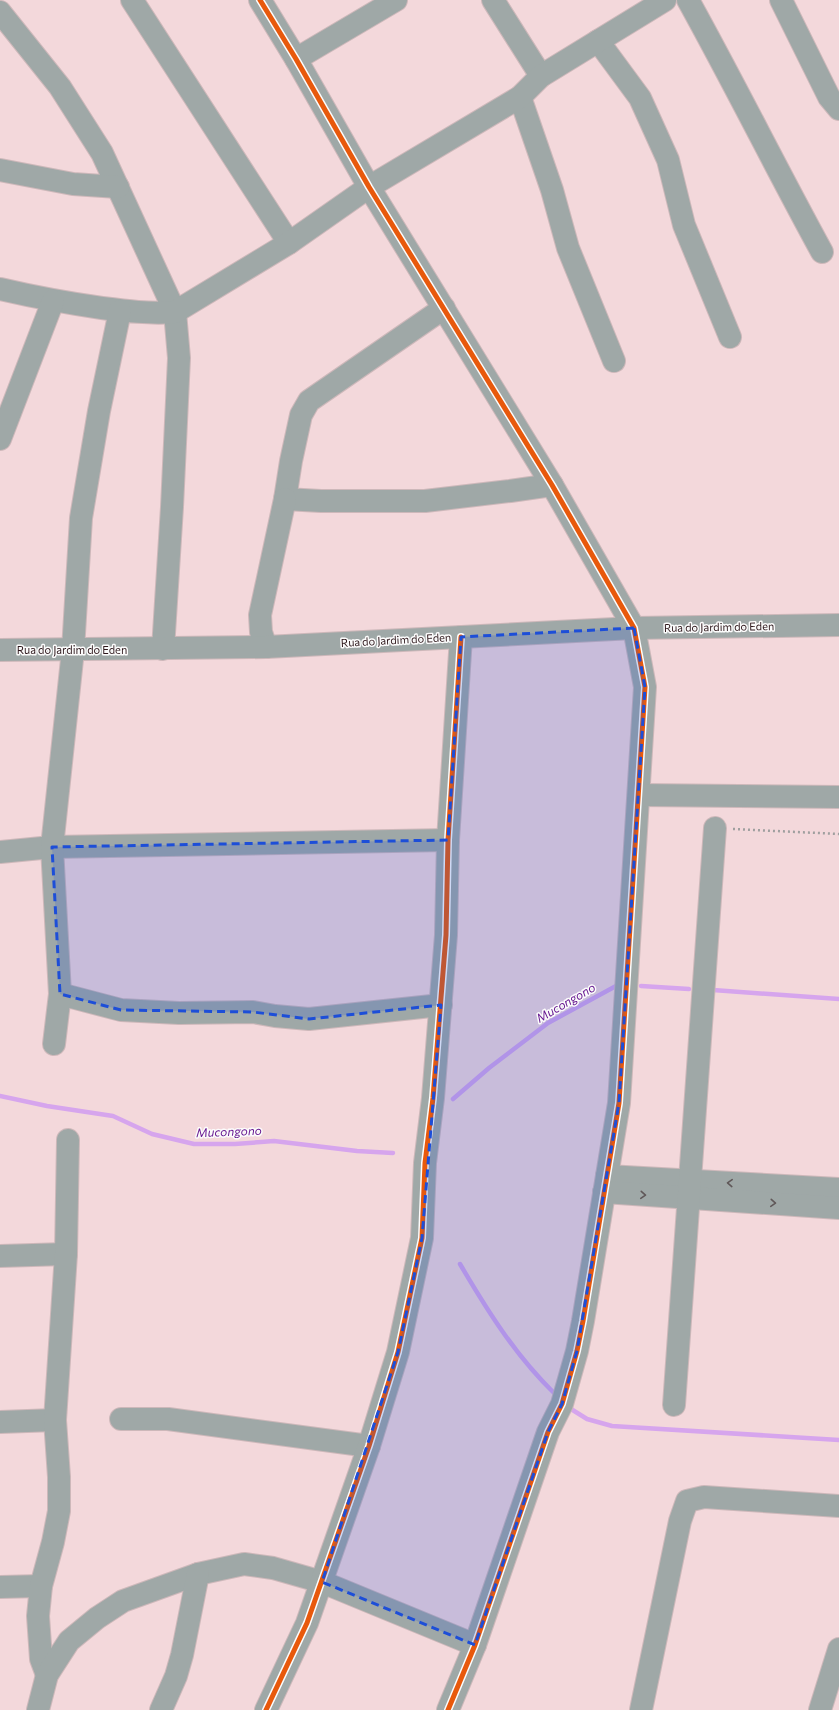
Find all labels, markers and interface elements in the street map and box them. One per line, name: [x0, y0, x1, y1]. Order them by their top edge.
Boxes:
street label: Rua do Jardim do Eden: [664, 619, 774, 635]
street label: Rua do Jardim do Eden: [341, 630, 451, 650]
street label: Rua do Jardim do Eden: [17, 643, 127, 657]
water label: Mucongono: [534, 980, 597, 1025]
water label: Mucongono: [196, 1123, 262, 1139]
one-way arrow: [727, 1178, 733, 1187]
one-way arrow: [640, 1190, 646, 1199]
one-way arrow: [770, 1199, 776, 1208]

